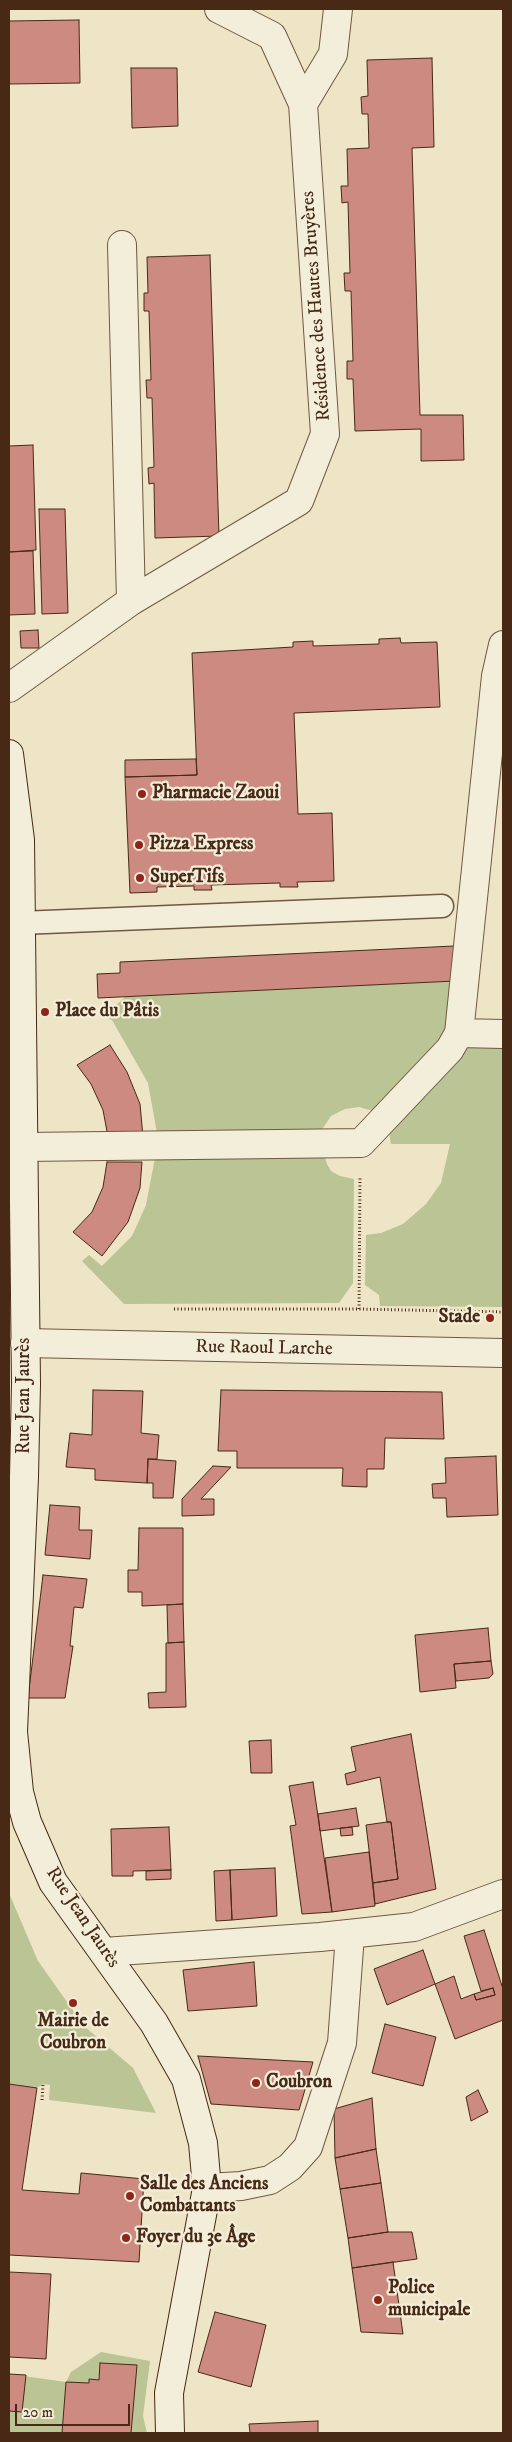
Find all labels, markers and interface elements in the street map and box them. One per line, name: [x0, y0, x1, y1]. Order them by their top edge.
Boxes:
street label: Résidence des Hautes Bruyères: [298, 190, 336, 422]
place label: Pharmacie Zaoui: [152, 783, 279, 805]
marker: Pharmacie Zaoui: [136, 788, 148, 800]
place label: Pizza Express: [149, 834, 253, 856]
marker: Pizza Express: [133, 839, 145, 851]
place label: SuperTifs: [150, 867, 224, 889]
marker: SuperTifs: [134, 872, 146, 884]
place label: Place du Pâtis: [55, 1001, 159, 1023]
marker: Place du Pâtis: [39, 1006, 51, 1018]
place label: Stade: [439, 1307, 480, 1329]
marker: Stade: [484, 1312, 496, 1324]
street label: Rue Raoul Larche: [195, 1336, 333, 1362]
street label: Rue Jean Jaurès: [14, 1338, 36, 1454]
street label: Rue Jean Jaurès: [40, 1863, 124, 1973]
marker: Mairie de Coubron: [67, 1997, 79, 2009]
place label: Mairie de Coubron: [37, 2011, 109, 2055]
place label: Coubron: [266, 2072, 332, 2094]
marker: Coubron: [250, 2077, 262, 2089]
place label: Salle des Anciens Combattants: [140, 2174, 268, 2218]
marker: Salle des Anciens Combattants: [124, 2190, 136, 2202]
place label: Foyer du 3e Âge: [136, 2227, 255, 2249]
marker: Foyer du 3e Âge: [120, 2232, 132, 2244]
place label: Police municipale: [388, 2278, 470, 2322]
marker: Police municipale: [372, 2294, 384, 2306]
scale bar: [18, 2394, 132, 2426]
text: 20 m: [23, 2403, 53, 2422]

